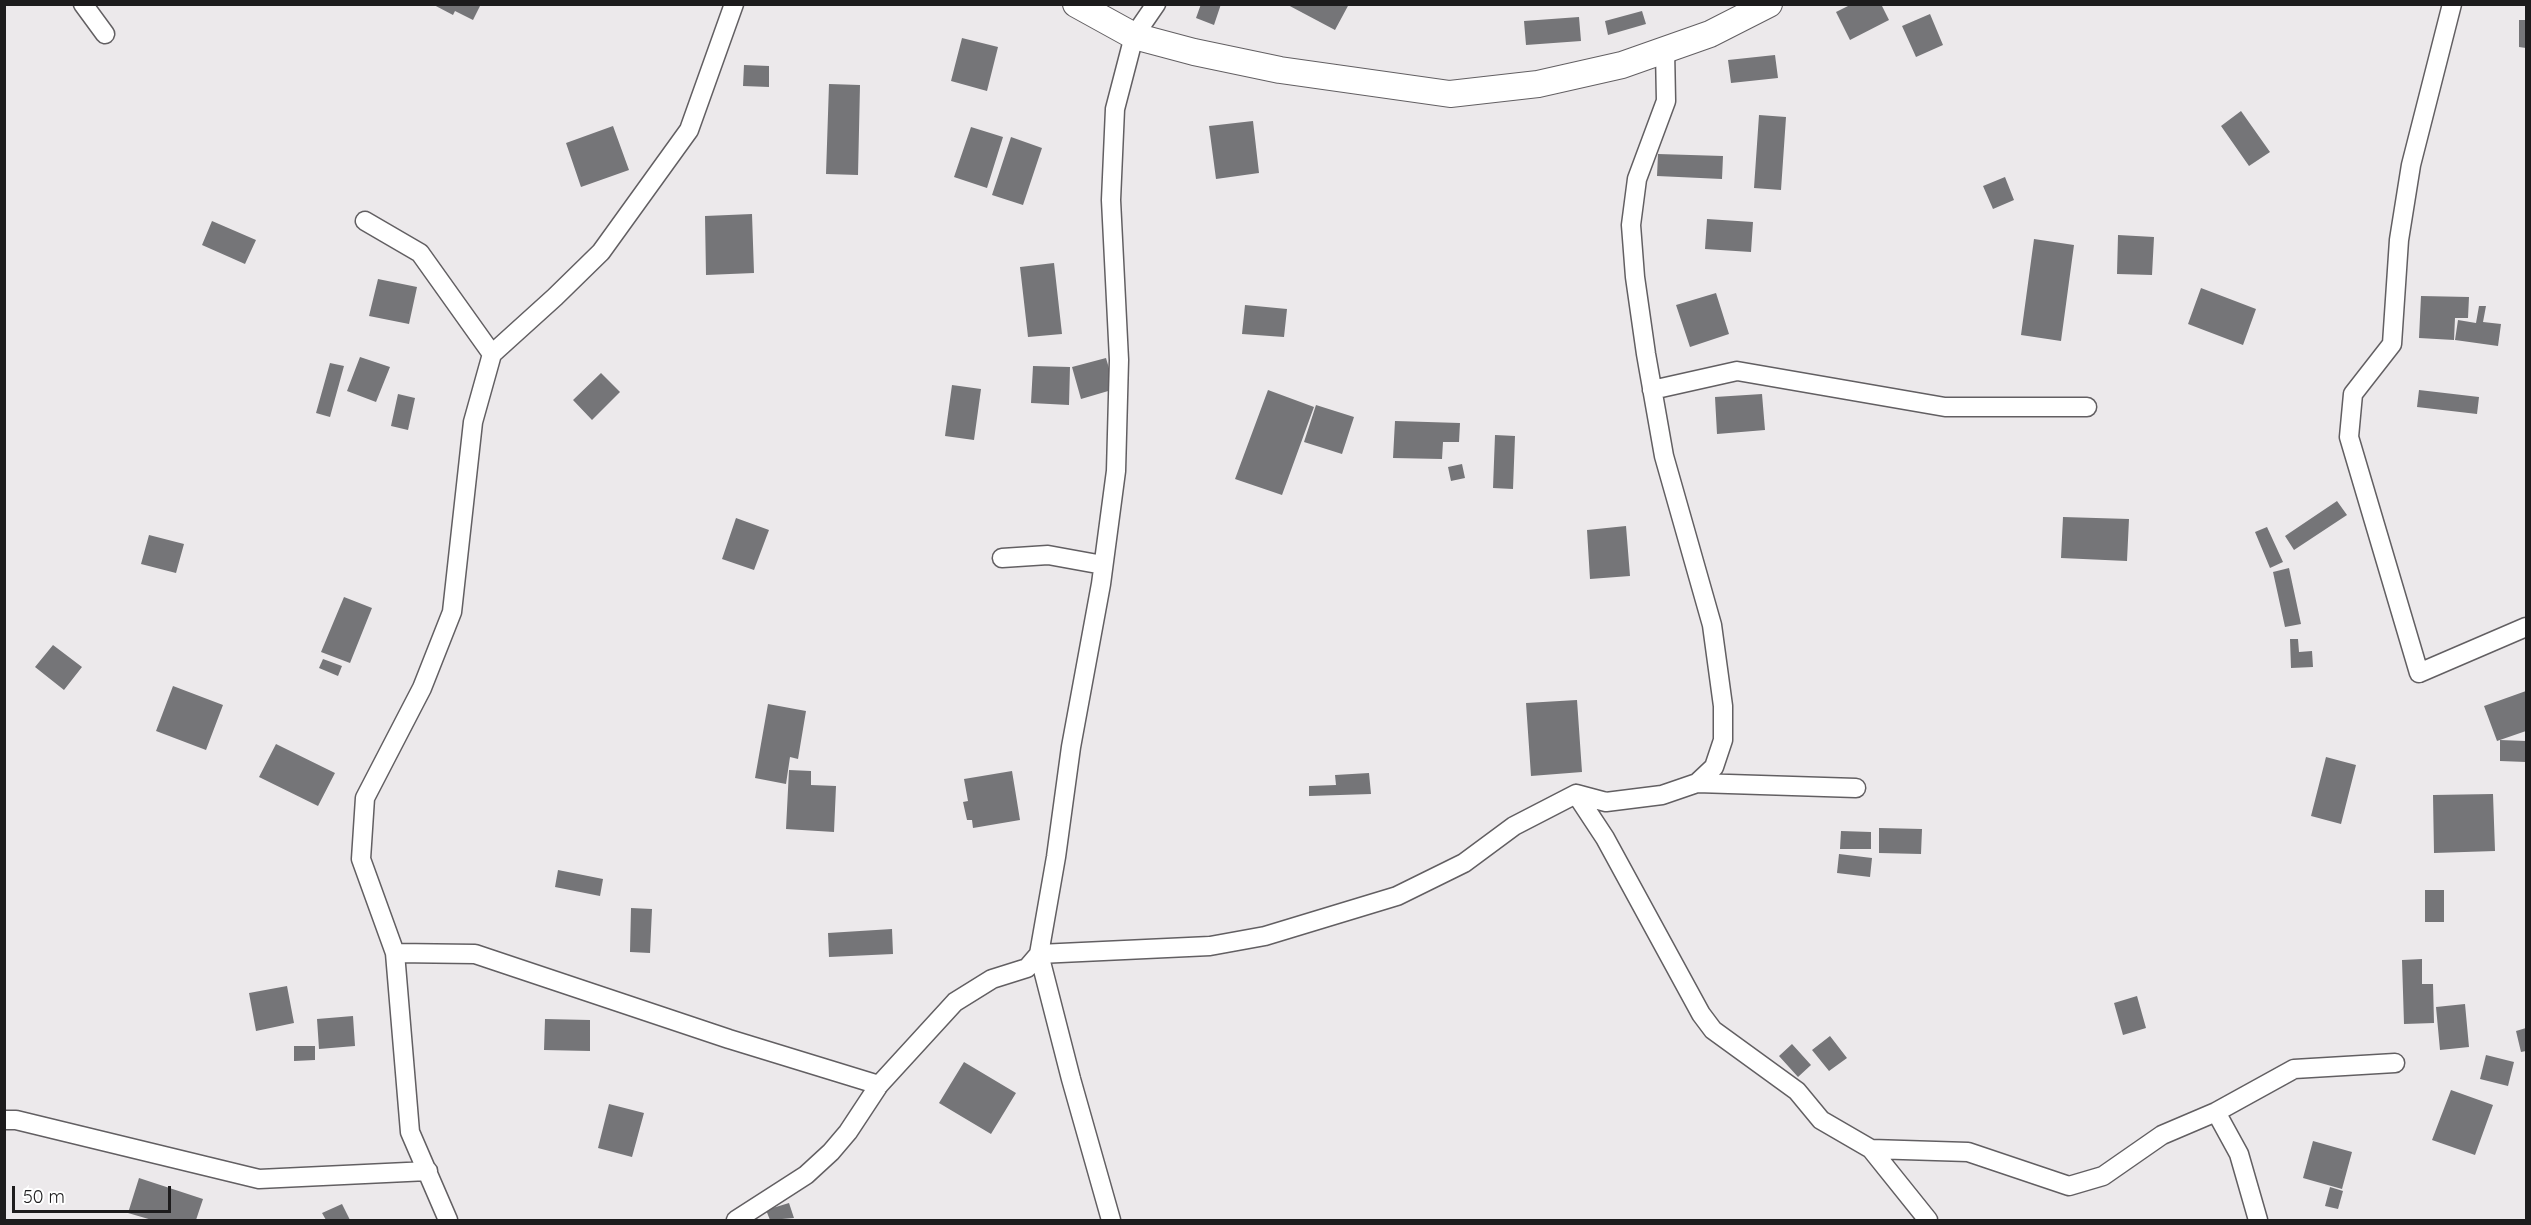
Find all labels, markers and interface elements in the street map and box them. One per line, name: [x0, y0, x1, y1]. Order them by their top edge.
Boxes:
scale bar: [15, 1174, 174, 1212]
text: 50 m: [23, 1185, 65, 1208]

